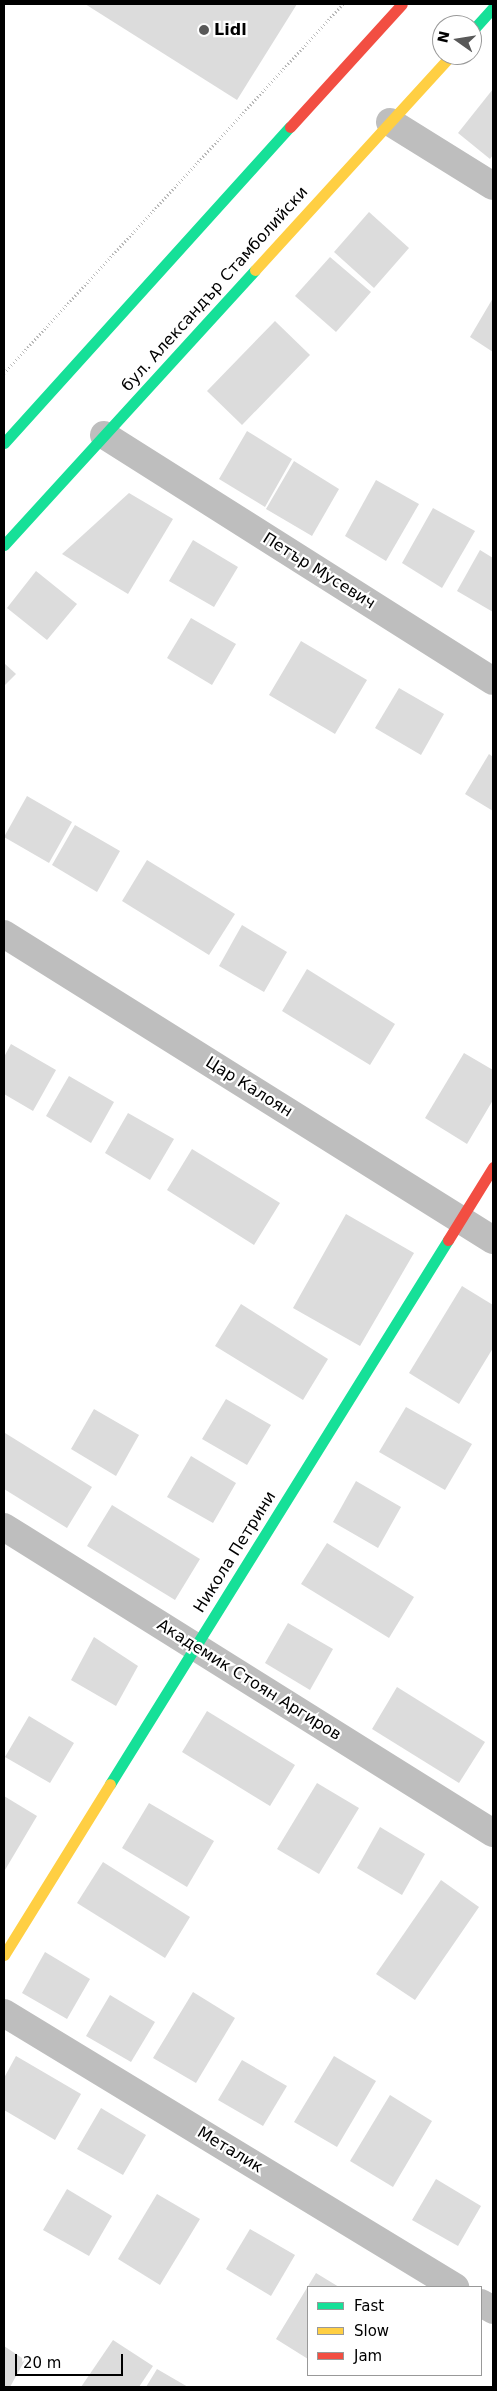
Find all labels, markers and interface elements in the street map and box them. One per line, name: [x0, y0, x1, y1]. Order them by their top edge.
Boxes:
north arrow: [432, 15, 482, 65]
place label: Lidl: [214, 20, 247, 40]
marker: Lidl: [198, 24, 210, 36]
text: N: [434, 29, 452, 44]
street label: бул. Александър Стамболийски: [118, 183, 312, 395]
street label: Петър Мусевич: [259, 529, 379, 613]
street label: Цар Калоян: [202, 1053, 296, 1121]
street label: Никола Петрини: [190, 1488, 280, 1616]
street label: Академик Стоян Аргиров: [153, 1615, 345, 1745]
street label: Металик: [194, 2123, 266, 2177]
legend: [307, 2286, 482, 2376]
text: Fast: [354, 2297, 384, 2315]
text: Slow: [354, 2322, 389, 2340]
scale bar: [18, 2344, 125, 2376]
text: Jam: [354, 2347, 382, 2365]
text: 20 m: [23, 2354, 61, 2372]

